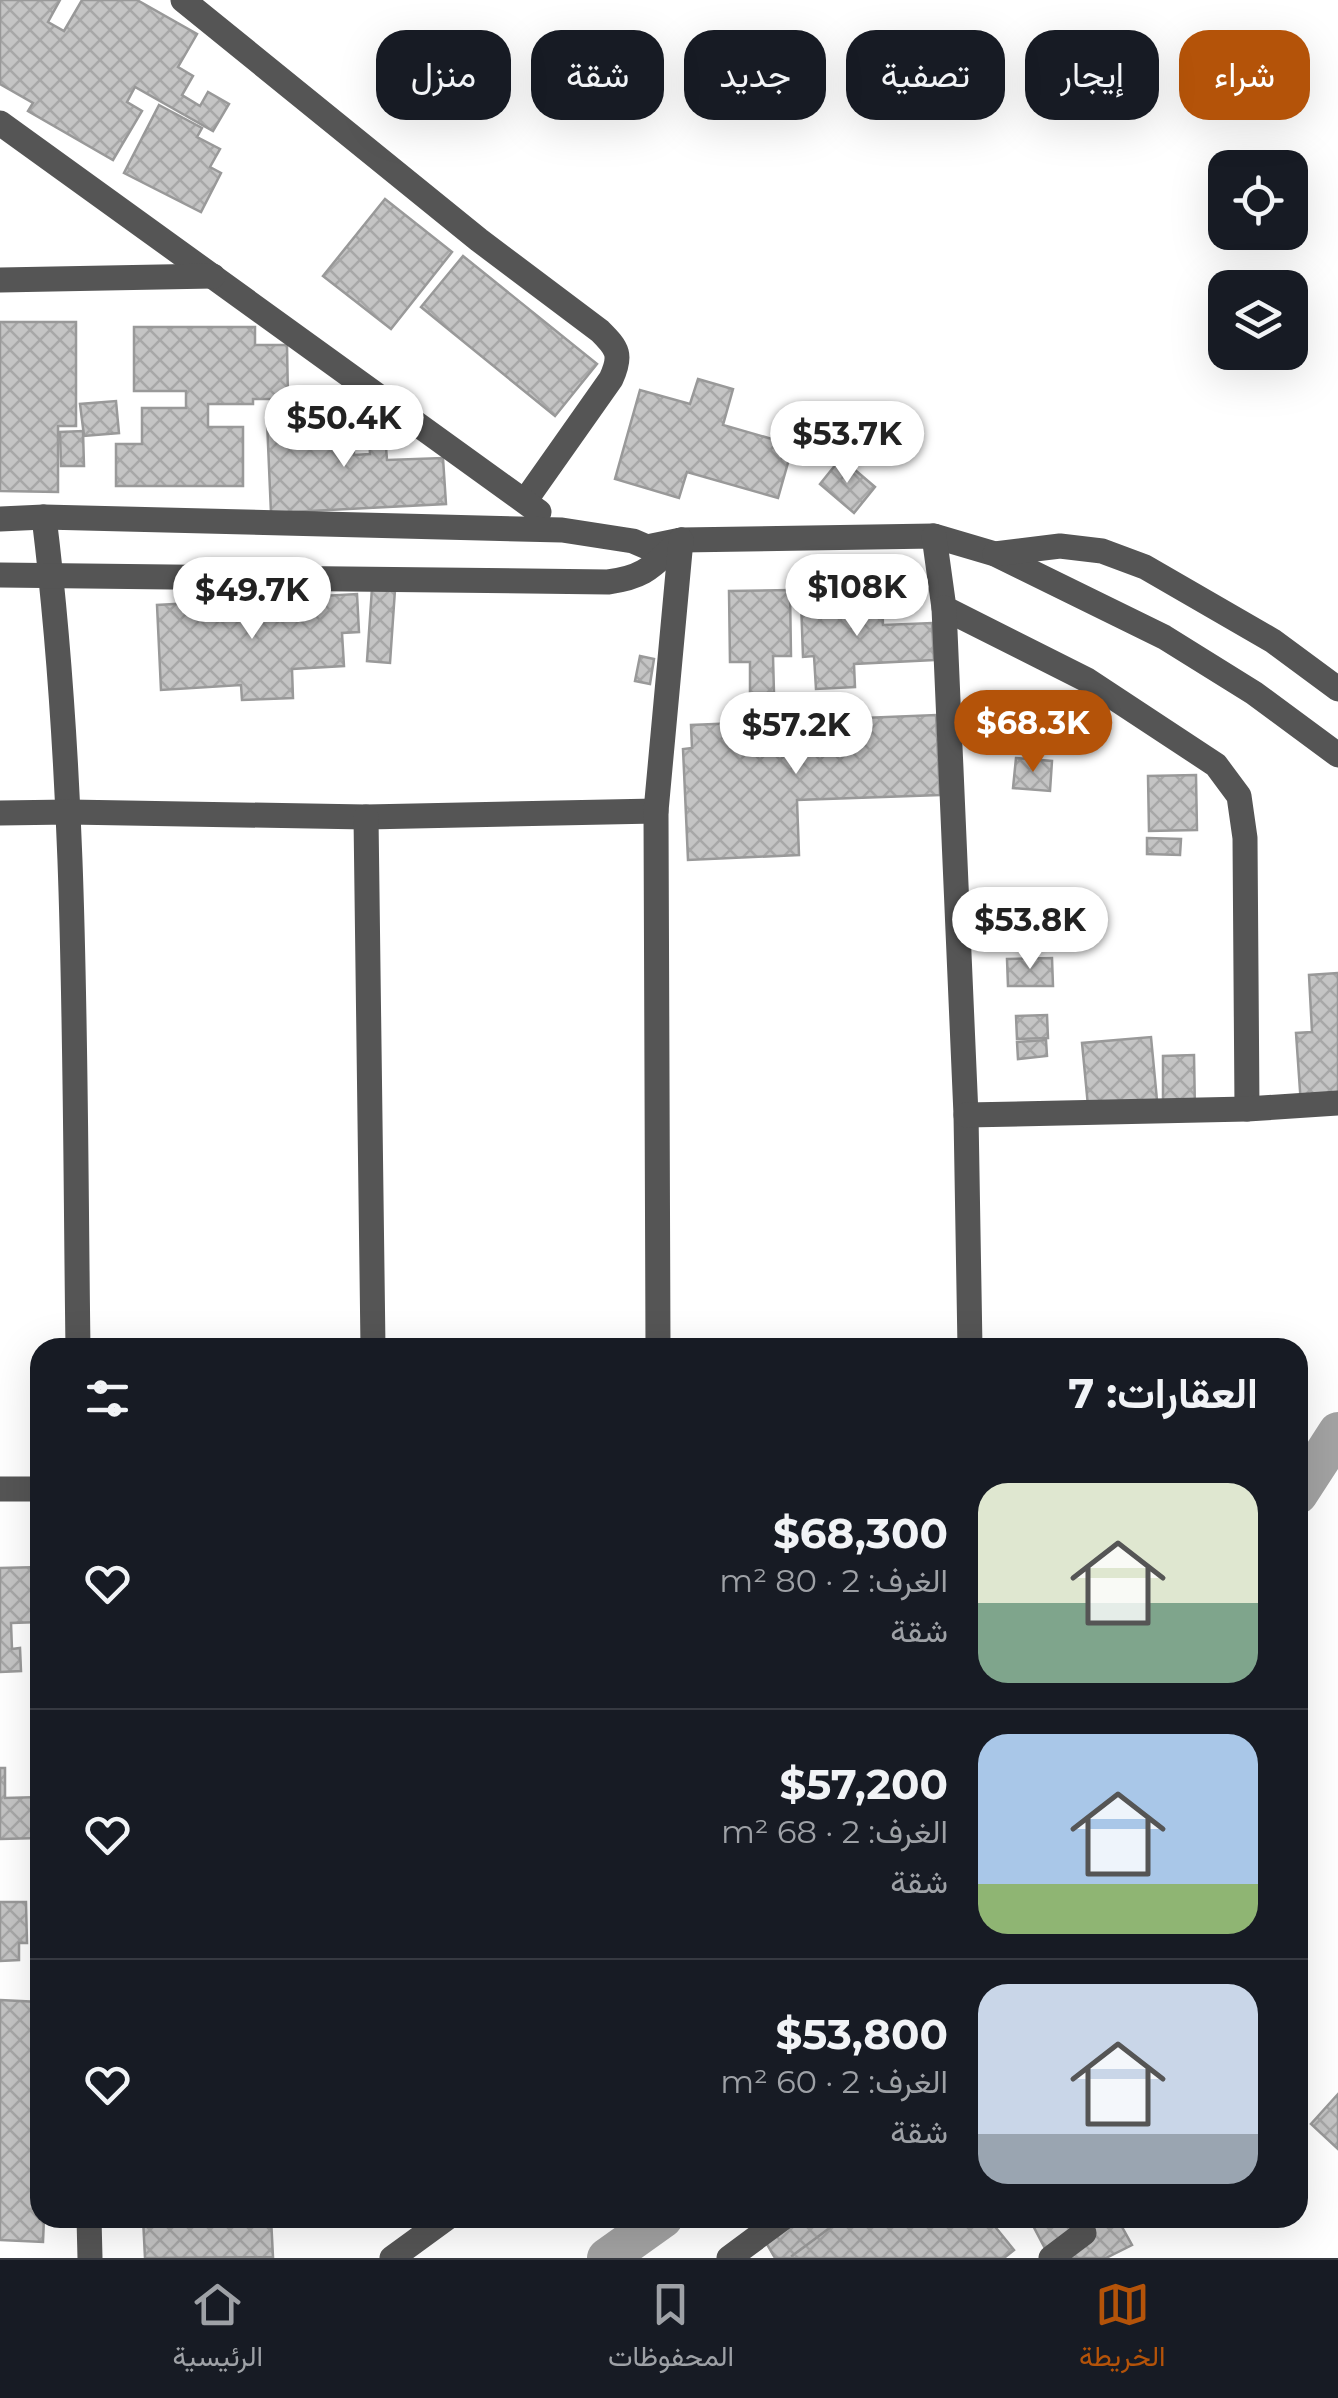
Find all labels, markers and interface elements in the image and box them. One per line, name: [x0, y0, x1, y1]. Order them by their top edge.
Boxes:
chip: منزل: [376, 30, 511, 120]
chip: شقة: [531, 30, 664, 120]
chip: جديد: [684, 30, 826, 120]
chip: تصفية: [846, 30, 1005, 120]
chip: إيجار: [1025, 30, 1159, 120]
chip: شراء: [1179, 30, 1310, 120]
map controls: [1208, 150, 1308, 370]
button: locate: [1208, 150, 1308, 250]
button: layers: [1208, 270, 1308, 370]
pin: $50.4K: [263, 385, 425, 470]
text: $50.4K: [287, 398, 401, 437]
pin: $53.7K: [766, 401, 928, 486]
text: $53.7K: [792, 414, 902, 453]
pin: $108K: [787, 554, 927, 639]
pin: $49.7K: [171, 557, 333, 642]
text: $108K: [807, 567, 907, 606]
text: $49.7K: [195, 570, 309, 609]
pin: $68.3K: [952, 690, 1114, 775]
pin: $57.2K: [715, 692, 877, 777]
text: $68.3K: [976, 703, 1090, 742]
text: $57.2K: [742, 705, 850, 744]
pin: $53.8K: [949, 887, 1111, 972]
text: $53.8K: [974, 900, 1086, 939]
text: العقارات: 7: [1068, 1367, 1258, 1419]
icon: filters: [80, 1371, 135, 1426]
text: $68,300: [773, 1507, 948, 1559]
icon: home: [1058, 1523, 1178, 1643]
icon: heart: [80, 1556, 135, 1611]
text: الغرف: 2 · 80 m²: [719, 1561, 948, 1600]
text: شقة: [890, 1611, 948, 1650]
text: $57,200: [779, 1758, 948, 1810]
icon: home: [1058, 1774, 1178, 1894]
icon: heart: [80, 1807, 135, 1862]
text: الغرف: 2 · 68 m²: [721, 1812, 948, 1851]
text: شقة: [890, 1862, 948, 1901]
text: $53,800: [775, 2008, 948, 2060]
icon: home: [1058, 2024, 1178, 2144]
icon: heart: [80, 2057, 135, 2112]
text: الغرف: 2 · 60 m²: [720, 2062, 948, 2101]
text: شقة: [890, 2112, 948, 2151]
tab: الرئيسية: [172, 2277, 263, 2381]
tab: المحفوظات: [608, 2277, 734, 2381]
tab: الخريطة: [1079, 2277, 1166, 2381]

